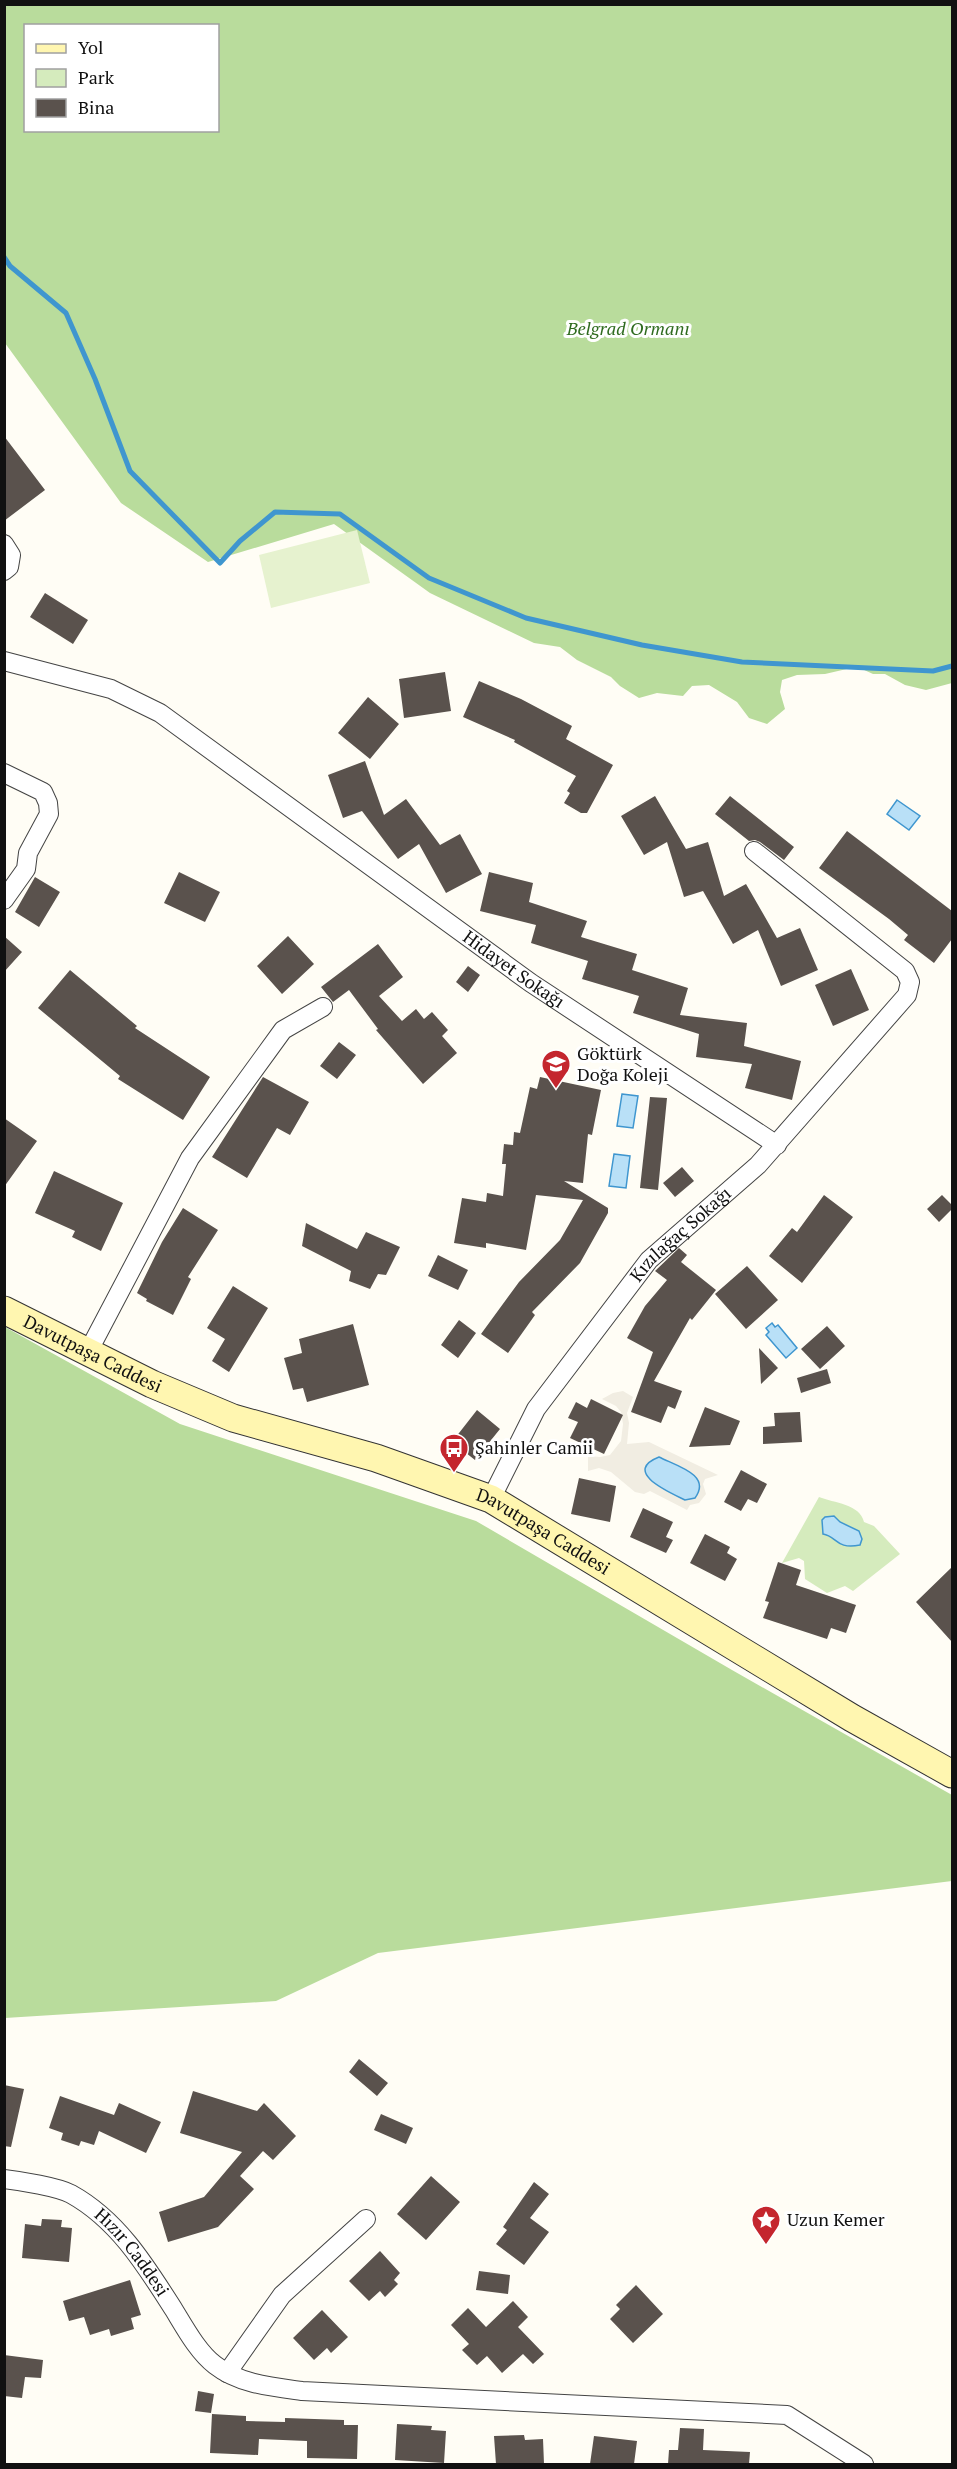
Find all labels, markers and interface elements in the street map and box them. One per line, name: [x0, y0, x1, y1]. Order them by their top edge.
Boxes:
legend: [24, 24, 219, 132]
text: Yol: [78, 35, 103, 59]
text: Park: [78, 65, 115, 89]
text: Bina: [78, 95, 114, 119]
park label: Belgrad Ormanı: [566, 316, 689, 340]
street label: Hidayet Sokağı: [458, 924, 570, 1013]
place label: Göktürk Doğa Koleji: [577, 1041, 668, 1086]
school or university icon: Göktürk Doğa Koleji: [540, 1048, 572, 1090]
street label: Kızılağaç Sokağı: [624, 1181, 736, 1286]
street label: Davutpaşa Caddesi: [20, 1309, 166, 1398]
bus stop icon: Şahinler Camii: [438, 1432, 470, 1474]
place label: Şahinler Camii: [475, 1435, 593, 1459]
street label: Davutpaşa Caddesi: [473, 1482, 615, 1579]
street label: Hızır Caddesi: [90, 2202, 175, 2301]
place icon: Uzun Kemer: [750, 2204, 782, 2246]
place label: Uzun Kemer: [787, 2207, 885, 2231]

